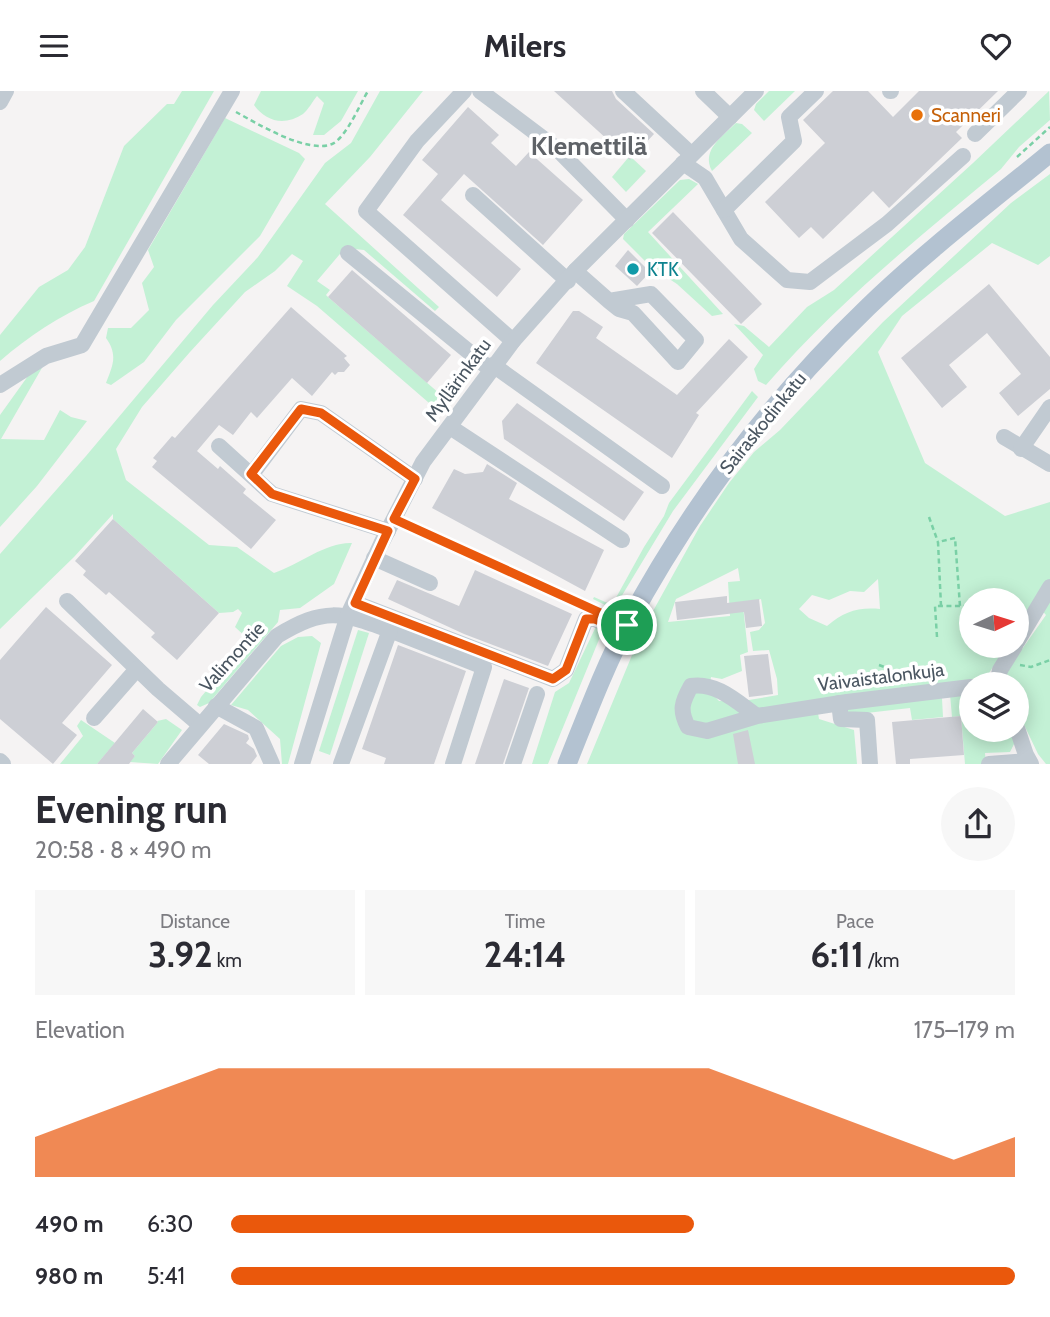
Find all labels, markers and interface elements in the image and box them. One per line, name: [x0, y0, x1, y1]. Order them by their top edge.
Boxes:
text: Milers: [484, 26, 566, 65]
icon: menu: [35, 27, 73, 65]
icon: heart: [977, 27, 1015, 65]
place label: Scanneri: [931, 104, 1001, 127]
marker: Scanneri: [909, 107, 925, 123]
district label: Klemettilä: [531, 130, 647, 162]
place label: KTK: [647, 258, 679, 281]
marker: KTK: [625, 261, 641, 277]
street label: Myllärinkatu: [420, 334, 496, 426]
street label: Sairaskodinkatu: [715, 367, 811, 479]
north arrow: [959, 588, 1029, 658]
map controls: [959, 588, 1029, 742]
pin: [597, 595, 657, 655]
icon: arrive: [608, 606, 646, 644]
street label: Valimontie: [195, 617, 270, 697]
street label: Vaivaistalonkuja: [817, 658, 945, 696]
button: layers: [959, 672, 1029, 742]
text: Evening run: [35, 786, 228, 833]
button: share: [941, 787, 1015, 861]
text: 20:58 · 8 × 490 m: [35, 836, 211, 864]
text: Distance: [160, 910, 230, 933]
text: Time: [505, 910, 545, 933]
text: Pace: [836, 910, 874, 933]
text: 3.92: [148, 933, 212, 976]
text: 24:14: [484, 933, 566, 976]
text: 6:11: [811, 933, 864, 976]
text: km: [212, 949, 242, 972]
text: /km: [864, 949, 899, 972]
text: Elevation: [35, 1016, 125, 1044]
text: 175–179 m: [914, 1016, 1015, 1044]
text: 490 m: [35, 1210, 104, 1238]
text: 6:30: [147, 1210, 193, 1238]
text: 980 m: [35, 1262, 103, 1290]
text: 5:41: [147, 1262, 185, 1290]

